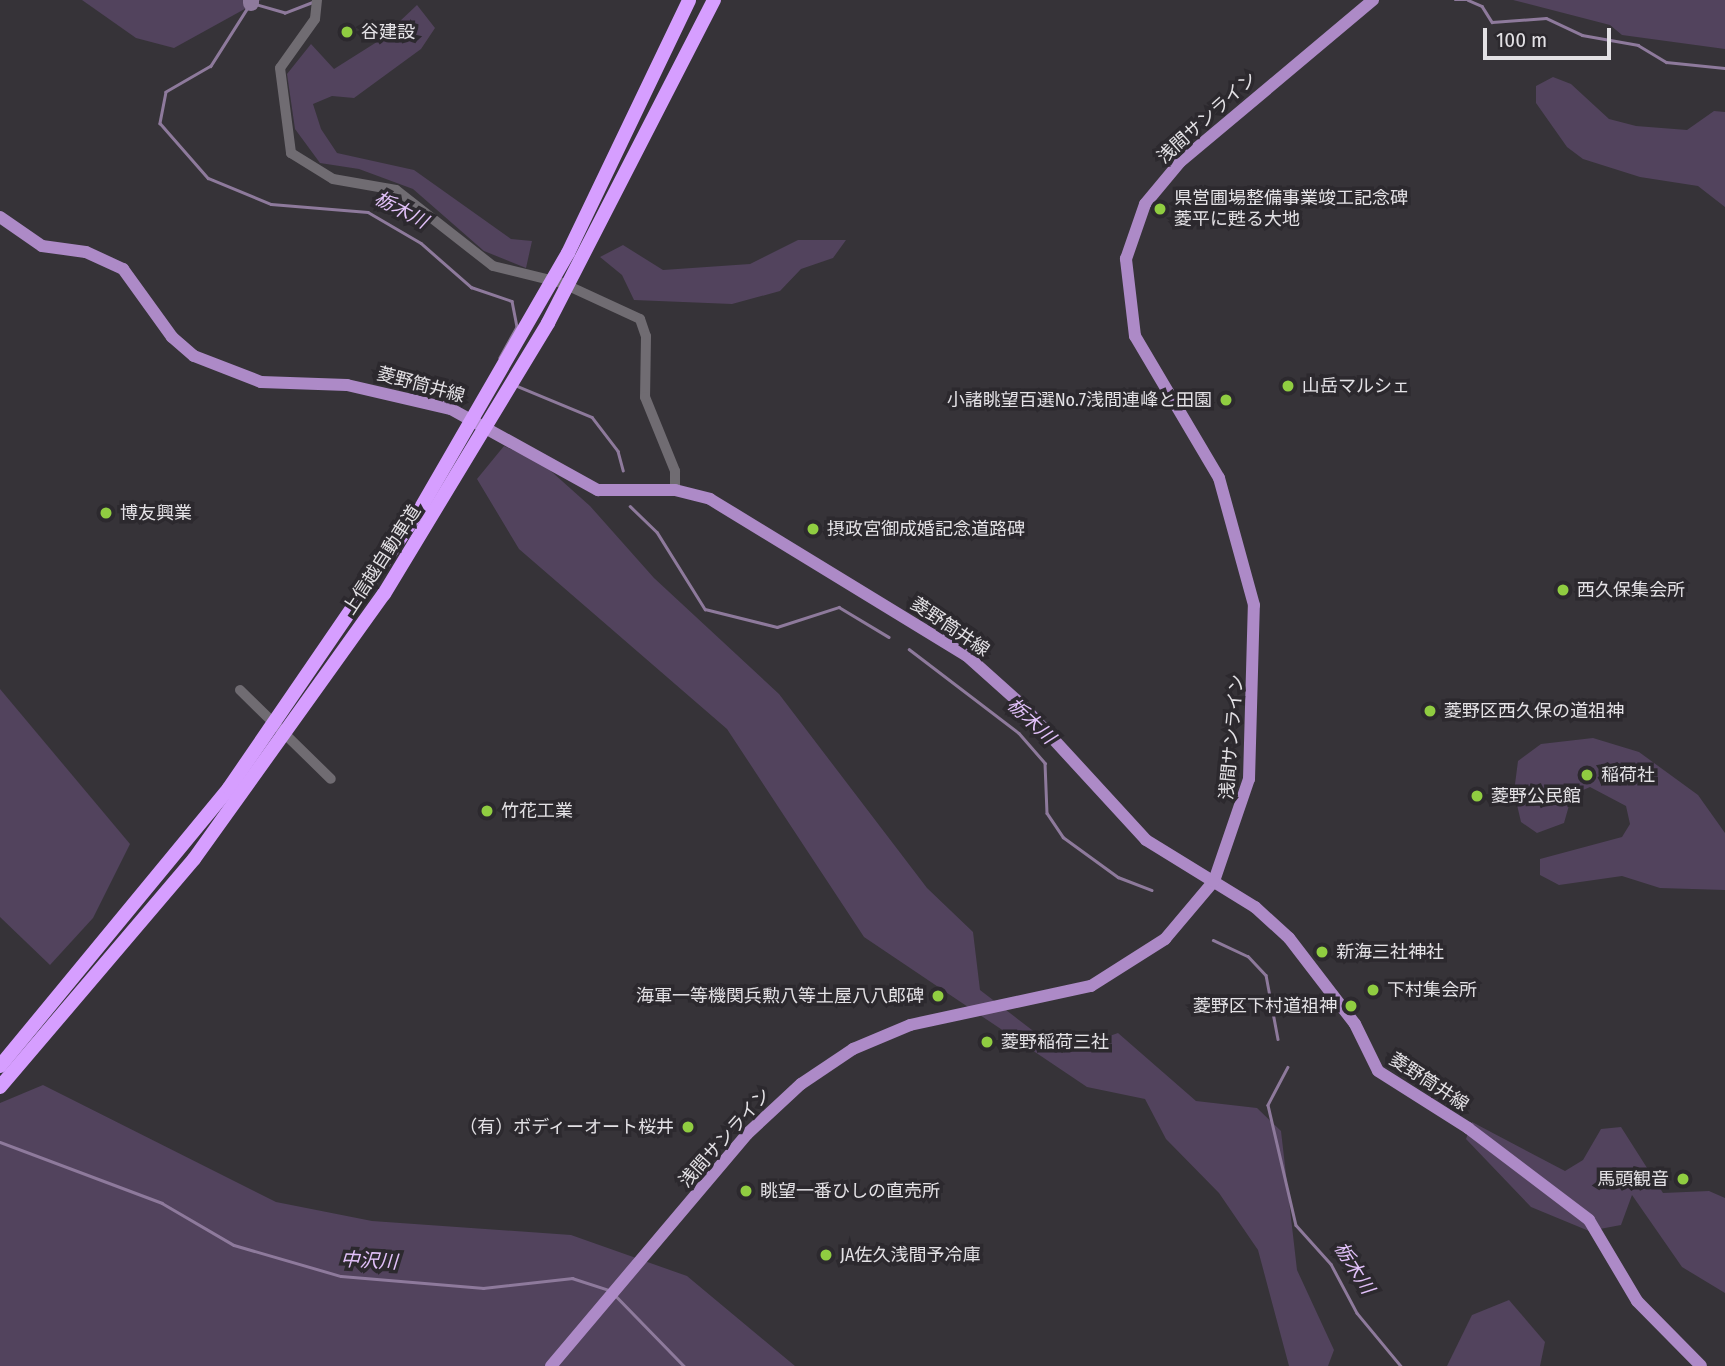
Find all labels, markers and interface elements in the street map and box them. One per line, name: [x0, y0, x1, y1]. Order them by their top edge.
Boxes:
scale bar: [1487, 14, 1615, 58]
place label: 谷建設: [361, 21, 415, 43]
marker: 谷建設: [339, 24, 355, 40]
text: 100 m: [1496, 27, 1547, 53]
street label: 浅間サンライン: [1153, 68, 1261, 168]
water label: 栃木川: [370, 187, 432, 233]
place label: 県営圃場整備事業竣工記念碑 菱平に甦る大地: [1174, 188, 1408, 230]
marker: 県営圃場整備事業竣工記念碑 菱平に甦る大地: [1152, 201, 1168, 217]
street label: 菱野筒井線: [375, 363, 467, 407]
place label: 山岳マルシェ: [1302, 375, 1410, 397]
marker: 山岳マルシェ: [1280, 378, 1296, 394]
place label: 小諸眺望百選No.7浅間連峰と田園: [947, 389, 1212, 411]
marker: 小諸眺望百選No.7浅間連峰と田園: [1218, 392, 1234, 408]
street label: 上信越自動車道: [339, 501, 425, 619]
place label: 博友興業: [120, 502, 192, 524]
marker: 博友興業: [98, 505, 114, 521]
place label: 摂政宮御成婚記念道路碑: [827, 518, 1025, 540]
marker: 摂政宮御成婚記念道路碑: [805, 521, 821, 537]
place label: 西久保集会所: [1577, 579, 1685, 601]
marker: 西久保集会所: [1555, 582, 1571, 598]
street label: 菱野筒井線: [907, 593, 993, 661]
street label: 浅間サンライン: [1216, 673, 1248, 801]
water label: 栃木川: [1002, 693, 1060, 749]
place label: 菱野区西久保の道祖神: [1444, 700, 1624, 722]
marker: 菱野区西久保の道祖神: [1422, 703, 1438, 719]
place label: 稲荷社: [1601, 764, 1655, 786]
marker: 稲荷社: [1579, 767, 1595, 783]
place label: 菱野公民館: [1491, 785, 1581, 807]
marker: 菱野公民館: [1469, 788, 1485, 804]
place label: 竹花工業: [501, 800, 573, 822]
marker: 竹花工業: [479, 803, 495, 819]
place label: 新海三社神社: [1336, 941, 1444, 963]
marker: 新海三社神社: [1314, 944, 1330, 960]
place label: 下村集会所: [1387, 979, 1477, 1001]
marker: 下村集会所: [1365, 982, 1381, 998]
place label: 海軍一等機関兵勲八等土屋八八郎碑: [636, 985, 924, 1007]
marker: 海軍一等機関兵勲八等土屋八八郎碑: [930, 988, 946, 1004]
place label: 菱野区下村道祖神: [1193, 995, 1337, 1017]
marker: 菱野区下村道祖神: [1343, 998, 1359, 1014]
place label: 菱野稲荷三社: [1001, 1031, 1109, 1053]
marker: 菱野稲荷三社: [979, 1034, 995, 1050]
street label: 菱野筒井線: [1385, 1048, 1473, 1116]
street label: 浅間サンライン: [675, 1084, 775, 1192]
place label: （有）ボディーオート桜井: [458, 1116, 674, 1138]
marker: （有）ボディーオート桜井: [680, 1119, 696, 1135]
place label: 馬頭観音: [1597, 1168, 1669, 1190]
marker: 馬頭観音: [1675, 1171, 1691, 1187]
place label: 眺望一番ひしの直売所: [760, 1180, 940, 1202]
marker: 眺望一番ひしの直売所: [738, 1183, 754, 1199]
water label: 栃木川: [1329, 1238, 1379, 1298]
place label: JA佐久浅間予冷庫: [840, 1244, 980, 1266]
marker: JA佐久浅間予冷庫: [818, 1247, 834, 1263]
water label: 中沢川: [340, 1248, 398, 1274]

